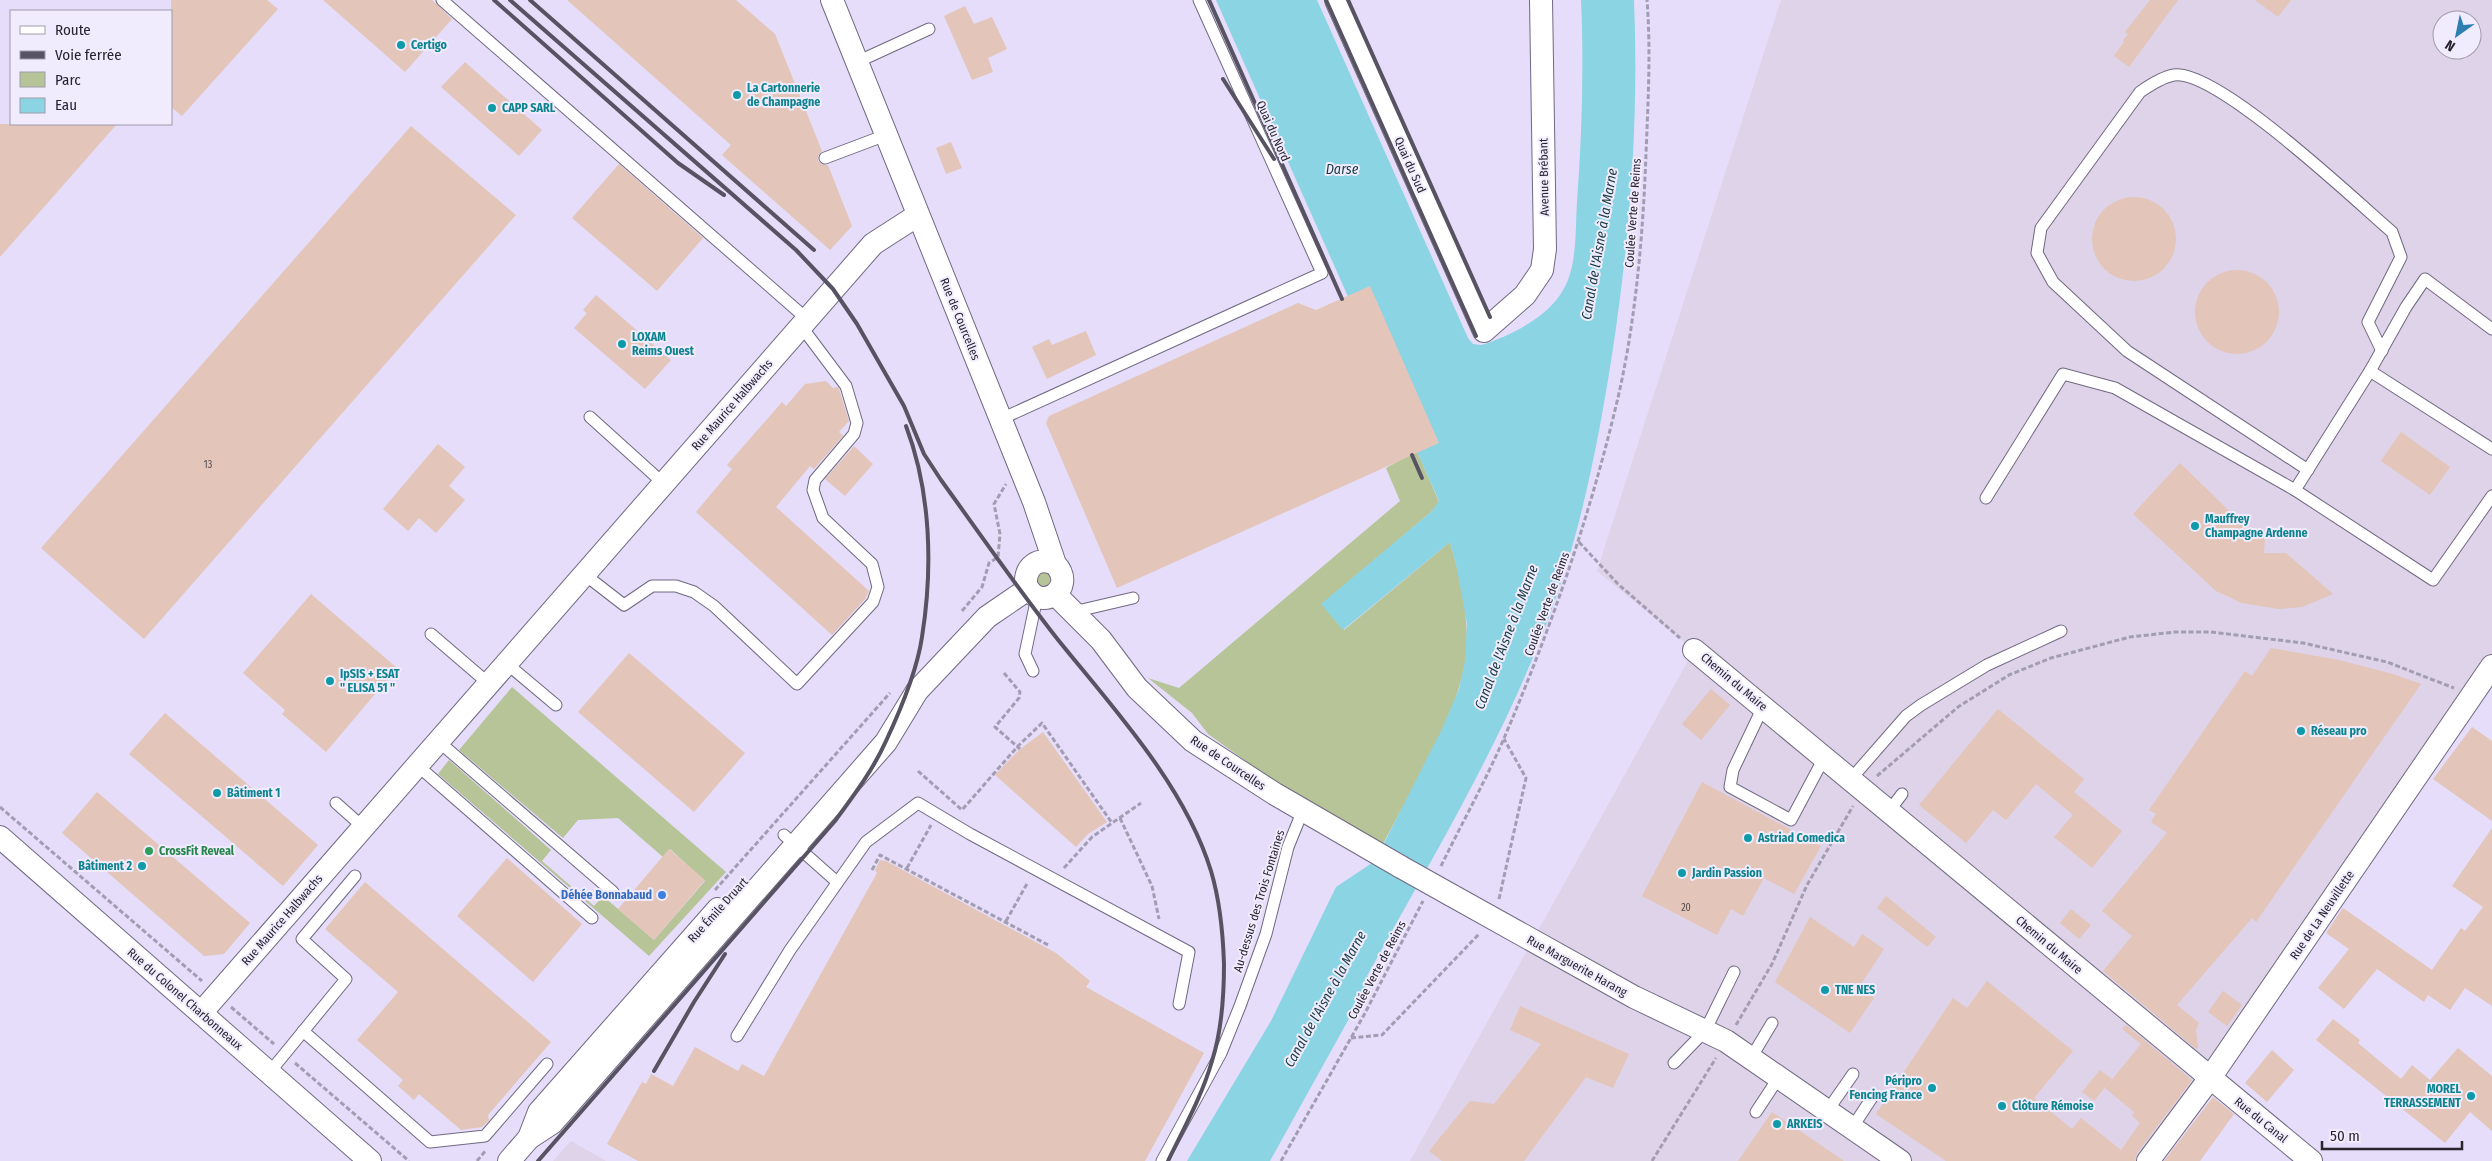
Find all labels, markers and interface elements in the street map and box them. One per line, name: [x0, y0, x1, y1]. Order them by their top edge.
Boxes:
legend: [10, 10, 172, 125]
north arrow: [2432, 10, 2482, 60]
text: Route: [55, 21, 91, 39]
text: N: [2442, 36, 2458, 55]
place label: Certigo: [411, 38, 448, 52]
marker: Certigo: [395, 39, 407, 51]
text: Voie ferrée: [55, 46, 122, 64]
text: Parc: [55, 71, 81, 89]
place label: La Cartonnerie de Champagne: [747, 81, 820, 109]
marker: La Cartonnerie de Champagne: [731, 89, 743, 101]
text: Eau: [55, 96, 77, 114]
street label: Quai du Nord: [1253, 98, 1293, 164]
place label: CAPP SARL: [502, 101, 556, 115]
marker: CAPP SARL: [486, 102, 498, 114]
street label: Quai du Sud: [1391, 135, 1429, 195]
street label: Avenue Brébant: [1536, 138, 1552, 216]
street label: Coulée Verte de Reims: [1622, 158, 1644, 268]
water label: Darse: [1326, 161, 1359, 178]
water label: Canal de l'Aisne à la Marne: [1578, 167, 1621, 321]
street label: Rue de Courcelles: [937, 276, 983, 362]
place label: LOXAM Reims Ouest: [632, 330, 695, 358]
marker: LOXAM Reims Ouest: [616, 338, 628, 350]
street label: Rue Maurice Halbwachs: [689, 357, 775, 453]
house number: 13: [204, 459, 213, 471]
place label: Mauffrey Champagne Ardenne: [2205, 512, 2308, 540]
marker: Mauffrey Champagne Ardenne: [2189, 520, 2201, 532]
street label: Coulée Verte de Reims: [1522, 550, 1572, 658]
water label: Canal de l'Aisne à la Marne: [1471, 562, 1542, 712]
street label: Chemin du Maire: [1698, 650, 1770, 714]
place label: IpSIS + ESAT " ELISA 51 ": [340, 667, 400, 695]
marker: IpSIS + ESAT " ELISA 51 ": [324, 675, 336, 687]
place label: Réseau pro: [2311, 724, 2367, 738]
marker: Réseau pro: [2295, 725, 2307, 737]
street label: Rue de Courcelles: [1188, 733, 1268, 793]
place label: Bâtiment 1: [227, 786, 280, 800]
marker: Bâtiment 1: [211, 787, 223, 799]
street label: Au-dessus des Trois Fontaines: [1231, 828, 1287, 974]
place label: Astriad Comedica: [1757, 831, 1845, 845]
marker: Astriad Comedica: [1742, 832, 1754, 844]
place label: CrossFit Reveal: [159, 844, 235, 858]
marker: CrossFit Reveal: [143, 845, 155, 857]
place label: Bâtiment 2: [78, 859, 132, 873]
marker: Bâtiment 2: [136, 860, 148, 872]
place label: Jardin Passion: [1691, 866, 1762, 880]
marker: Jardin Passion: [1676, 867, 1688, 879]
street label: Rue de La Neuvillette: [2287, 868, 2357, 962]
street label: Rue Maurice Halbwachs: [239, 872, 325, 968]
street label: Rue Émile Druart: [684, 874, 751, 945]
place label: Déhée Bonnabaud: [561, 888, 652, 902]
marker: Déhée Bonnabaud: [656, 889, 668, 901]
house number: 20: [1681, 902, 1691, 914]
street label: Chemin du Maire: [2013, 913, 2085, 977]
street label: Coulée Verte de Reims: [1345, 918, 1409, 1022]
water label: Canal de l'Aisne à la Marne: [1281, 928, 1370, 1070]
street label: Rue Marguerite Harang: [1525, 933, 1630, 1000]
street label: Rue du Colonel Charbonneaux: [125, 945, 246, 1053]
place label: TNE NES: [1835, 983, 1875, 997]
marker: TNE NES: [1819, 984, 1831, 996]
place label: Péripro Fencing France: [1849, 1074, 1923, 1102]
marker: Péripro Fencing France: [1926, 1082, 1938, 1094]
place label: MOREL TERRASSEMENT: [2384, 1082, 2461, 1110]
marker: MOREL TERRASSEMENT: [2465, 1090, 2477, 1102]
street label: Rue du Canal: [2232, 1094, 2290, 1146]
place label: Clôture Rémoise: [2012, 1099, 2094, 1113]
marker: Clôture Rémoise: [1996, 1100, 2008, 1112]
place label: ARKEIS: [1786, 1117, 1822, 1131]
marker: ARKEIS: [1771, 1118, 1783, 1130]
scale bar: [2322, 1118, 2462, 1150]
text: 50 m: [2330, 1127, 2360, 1145]

